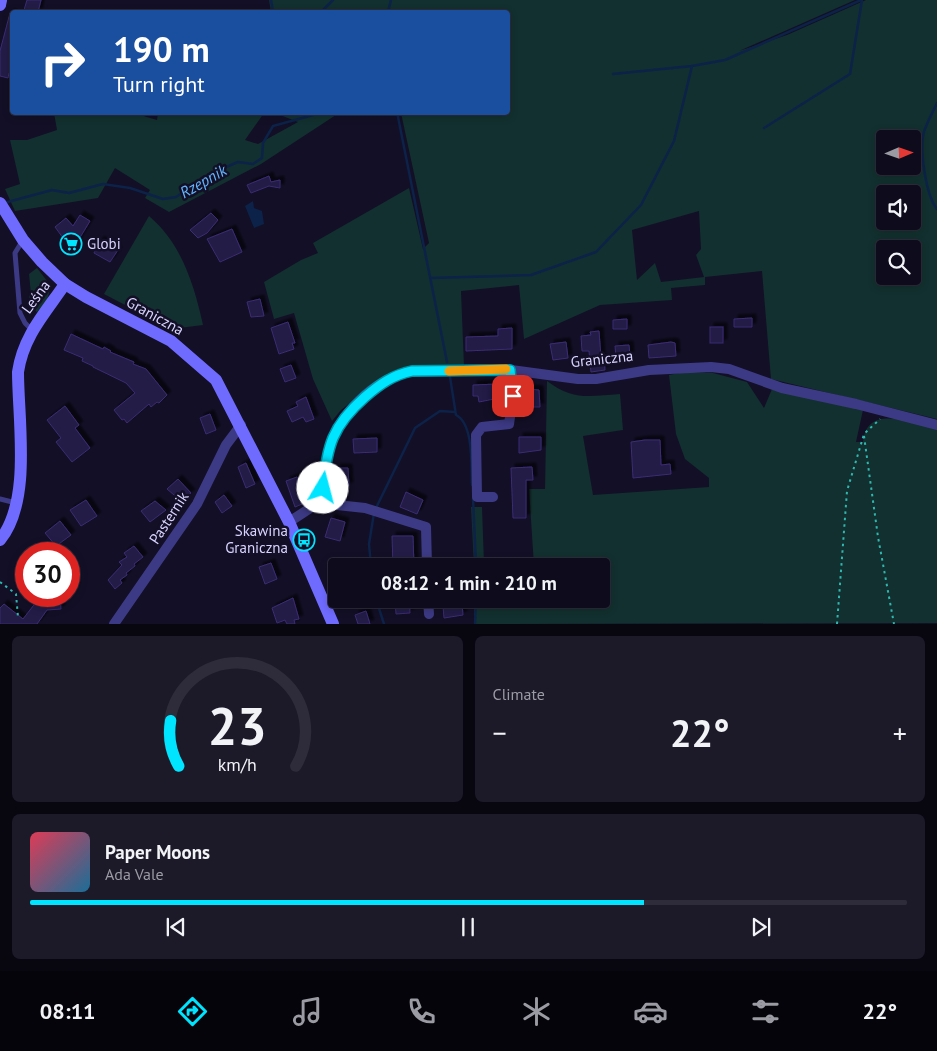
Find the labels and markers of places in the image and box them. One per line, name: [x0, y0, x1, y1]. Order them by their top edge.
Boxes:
supermarket icon: Globi: [59, 232, 83, 256]
place label: Globi: [87, 234, 121, 253]
pin: [492, 375, 534, 417]
place label: Skawina Graniczna: [225, 521, 288, 557]
bus stop icon: Skawina Graniczna: [292, 528, 316, 552]

